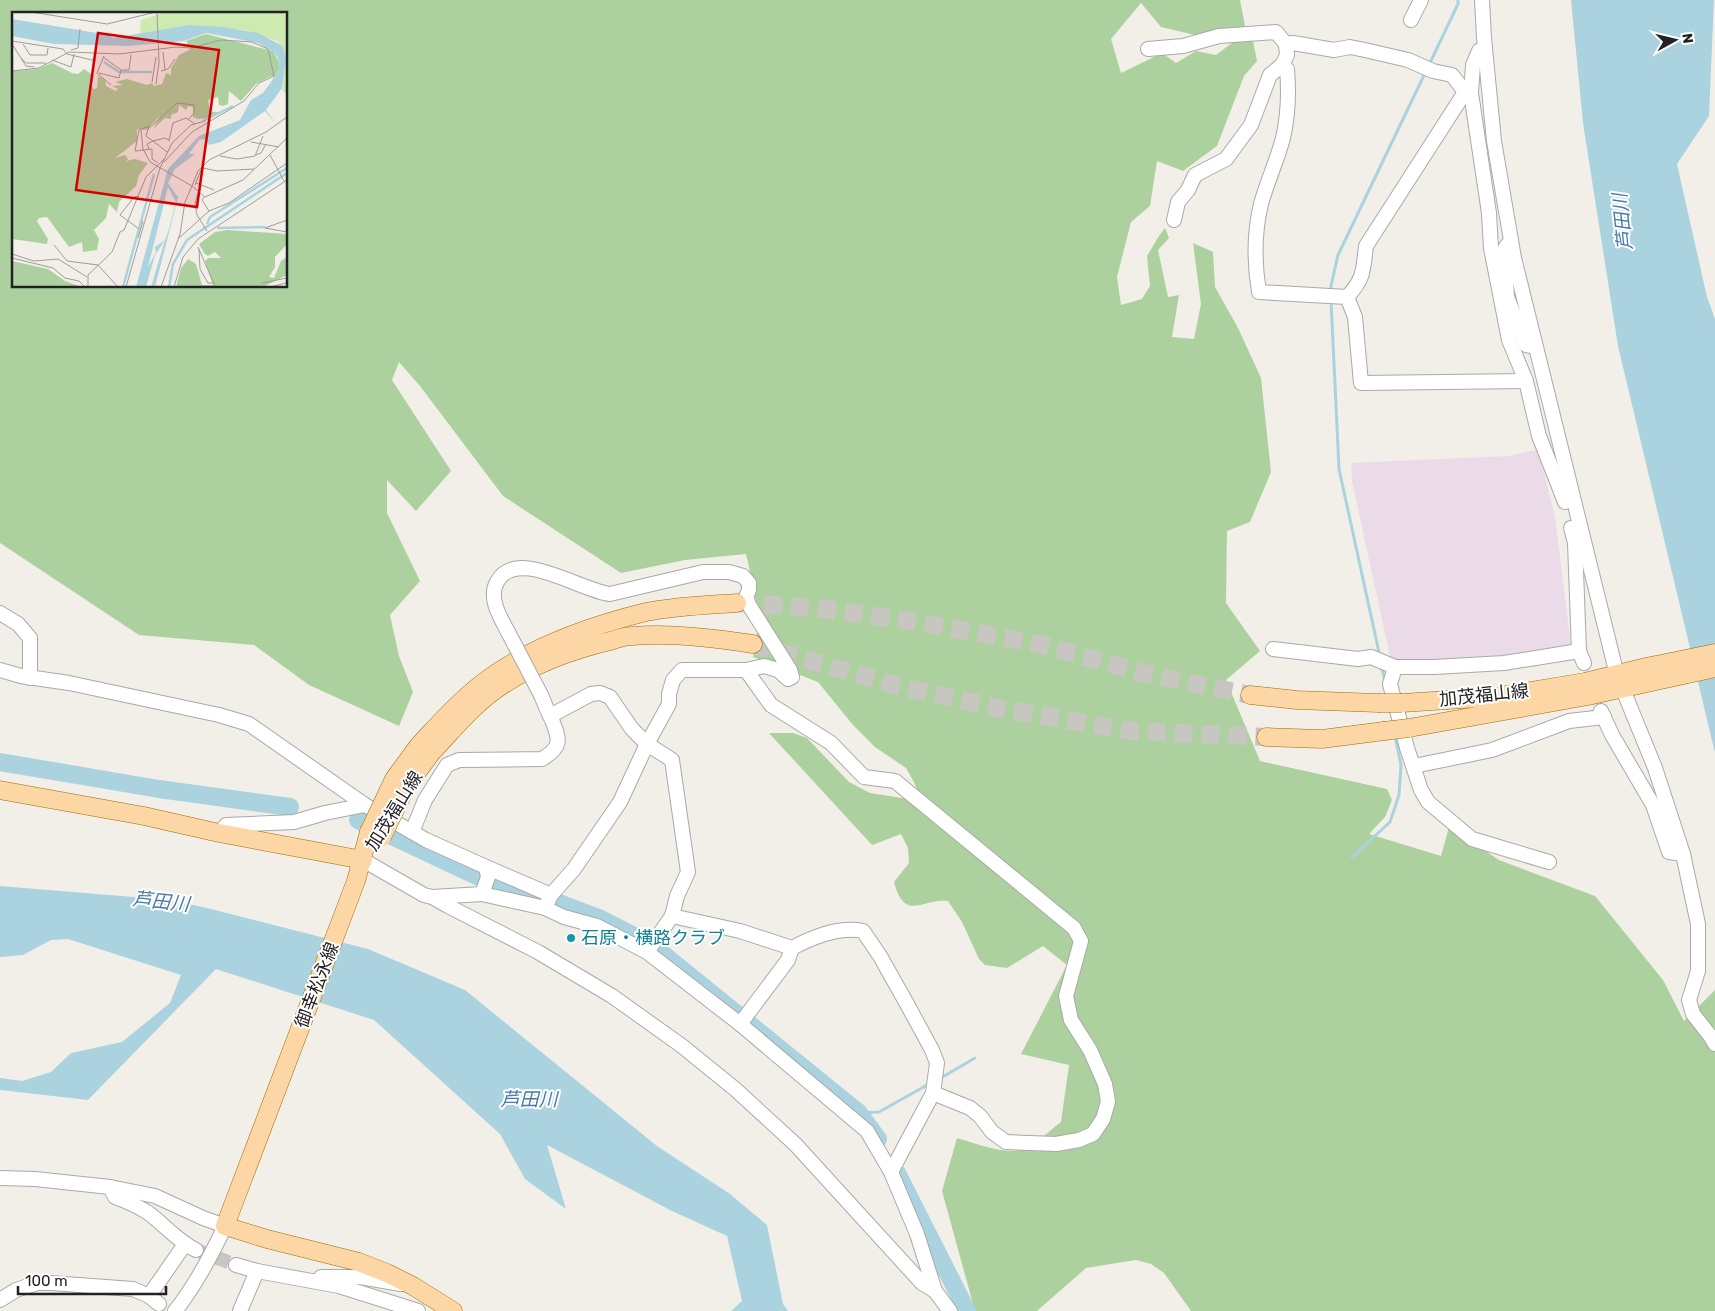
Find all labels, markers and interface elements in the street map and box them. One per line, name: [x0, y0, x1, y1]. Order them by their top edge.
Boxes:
inset map: [12, 12, 288, 288]
north arrow: [1650, 15, 1700, 65]
text: N: [1678, 32, 1696, 44]
water label: 芦田川: [1608, 190, 1637, 252]
street label: 加茂福山線: [1438, 679, 1530, 711]
street label: 加茂福山線: [361, 767, 427, 855]
water label: 芦田川: [131, 887, 192, 916]
place label: 石原・横路クラブ: [581, 927, 725, 949]
marker: 石原・横路クラブ: [565, 932, 577, 944]
street label: 御幸松永線: [291, 939, 343, 1031]
water label: 芦田川: [500, 1088, 559, 1111]
scale bar: [18, 1264, 165, 1296]
text: 100 m: [25, 1272, 67, 1290]

